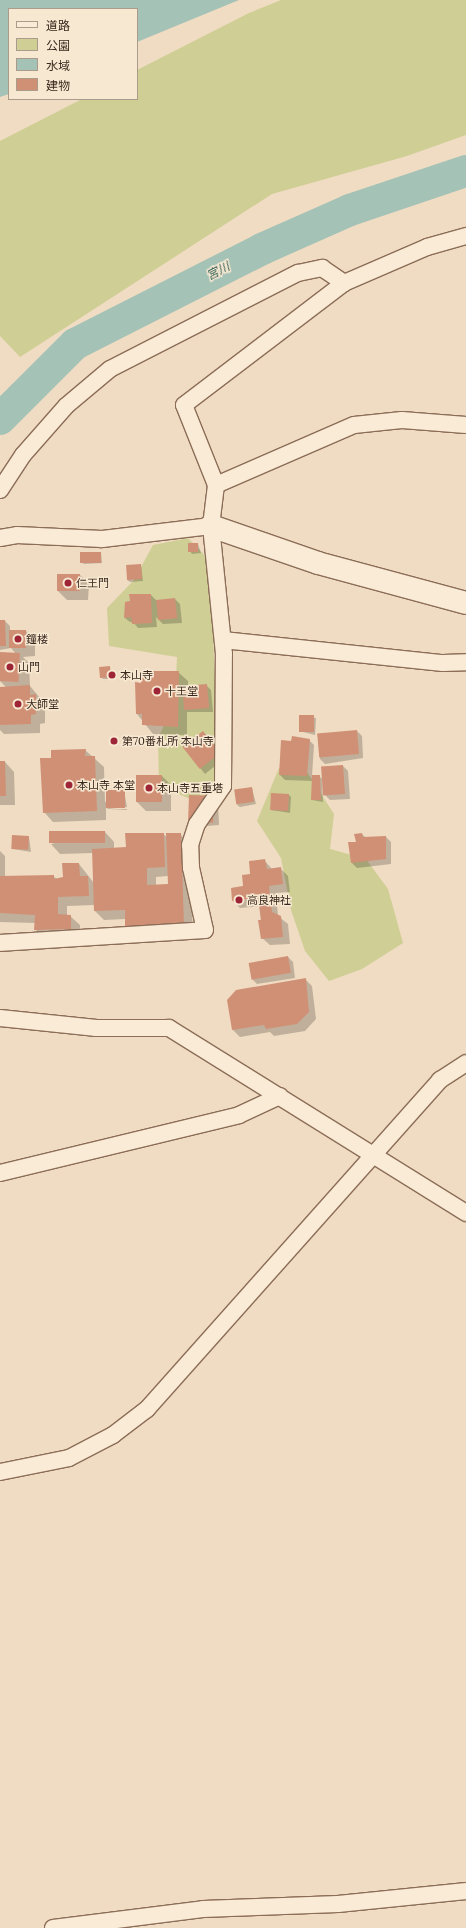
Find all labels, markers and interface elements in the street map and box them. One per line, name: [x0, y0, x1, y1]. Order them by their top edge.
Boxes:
legend: [8, 8, 138, 100]
text: 道路: [46, 18, 70, 33]
text: 公園: [46, 38, 70, 53]
text: 水域: [46, 58, 70, 73]
text: 建物: [46, 78, 70, 93]
water label: 宮川: [204, 259, 232, 283]
place label: 仁王門: [76, 576, 109, 590]
marker: 仁王門: [63, 578, 73, 588]
place label: 鐘楼: [26, 632, 48, 646]
marker: 鐘楼: [13, 634, 23, 644]
place label: 山門: [18, 660, 40, 674]
marker: 山門: [5, 662, 15, 672]
place label: 本山寺: [120, 668, 153, 682]
marker: 本山寺: [107, 670, 117, 680]
place label: 十王堂: [165, 684, 198, 698]
marker: 十王堂: [152, 686, 162, 696]
place label: 大師堂: [26, 697, 59, 711]
marker: 大師堂: [13, 699, 23, 709]
place label: 第70番札所 本山寺: [122, 734, 214, 748]
marker: 第70番札所 本山寺: [109, 736, 119, 746]
place label: 本山寺 本堂: [77, 778, 135, 792]
marker: 本山寺 本堂: [64, 780, 74, 790]
place label: 本山寺五重塔: [157, 781, 223, 795]
marker: 本山寺五重塔: [144, 783, 154, 793]
place label: 高良神社: [247, 893, 291, 907]
marker: 高良神社: [234, 895, 244, 905]

